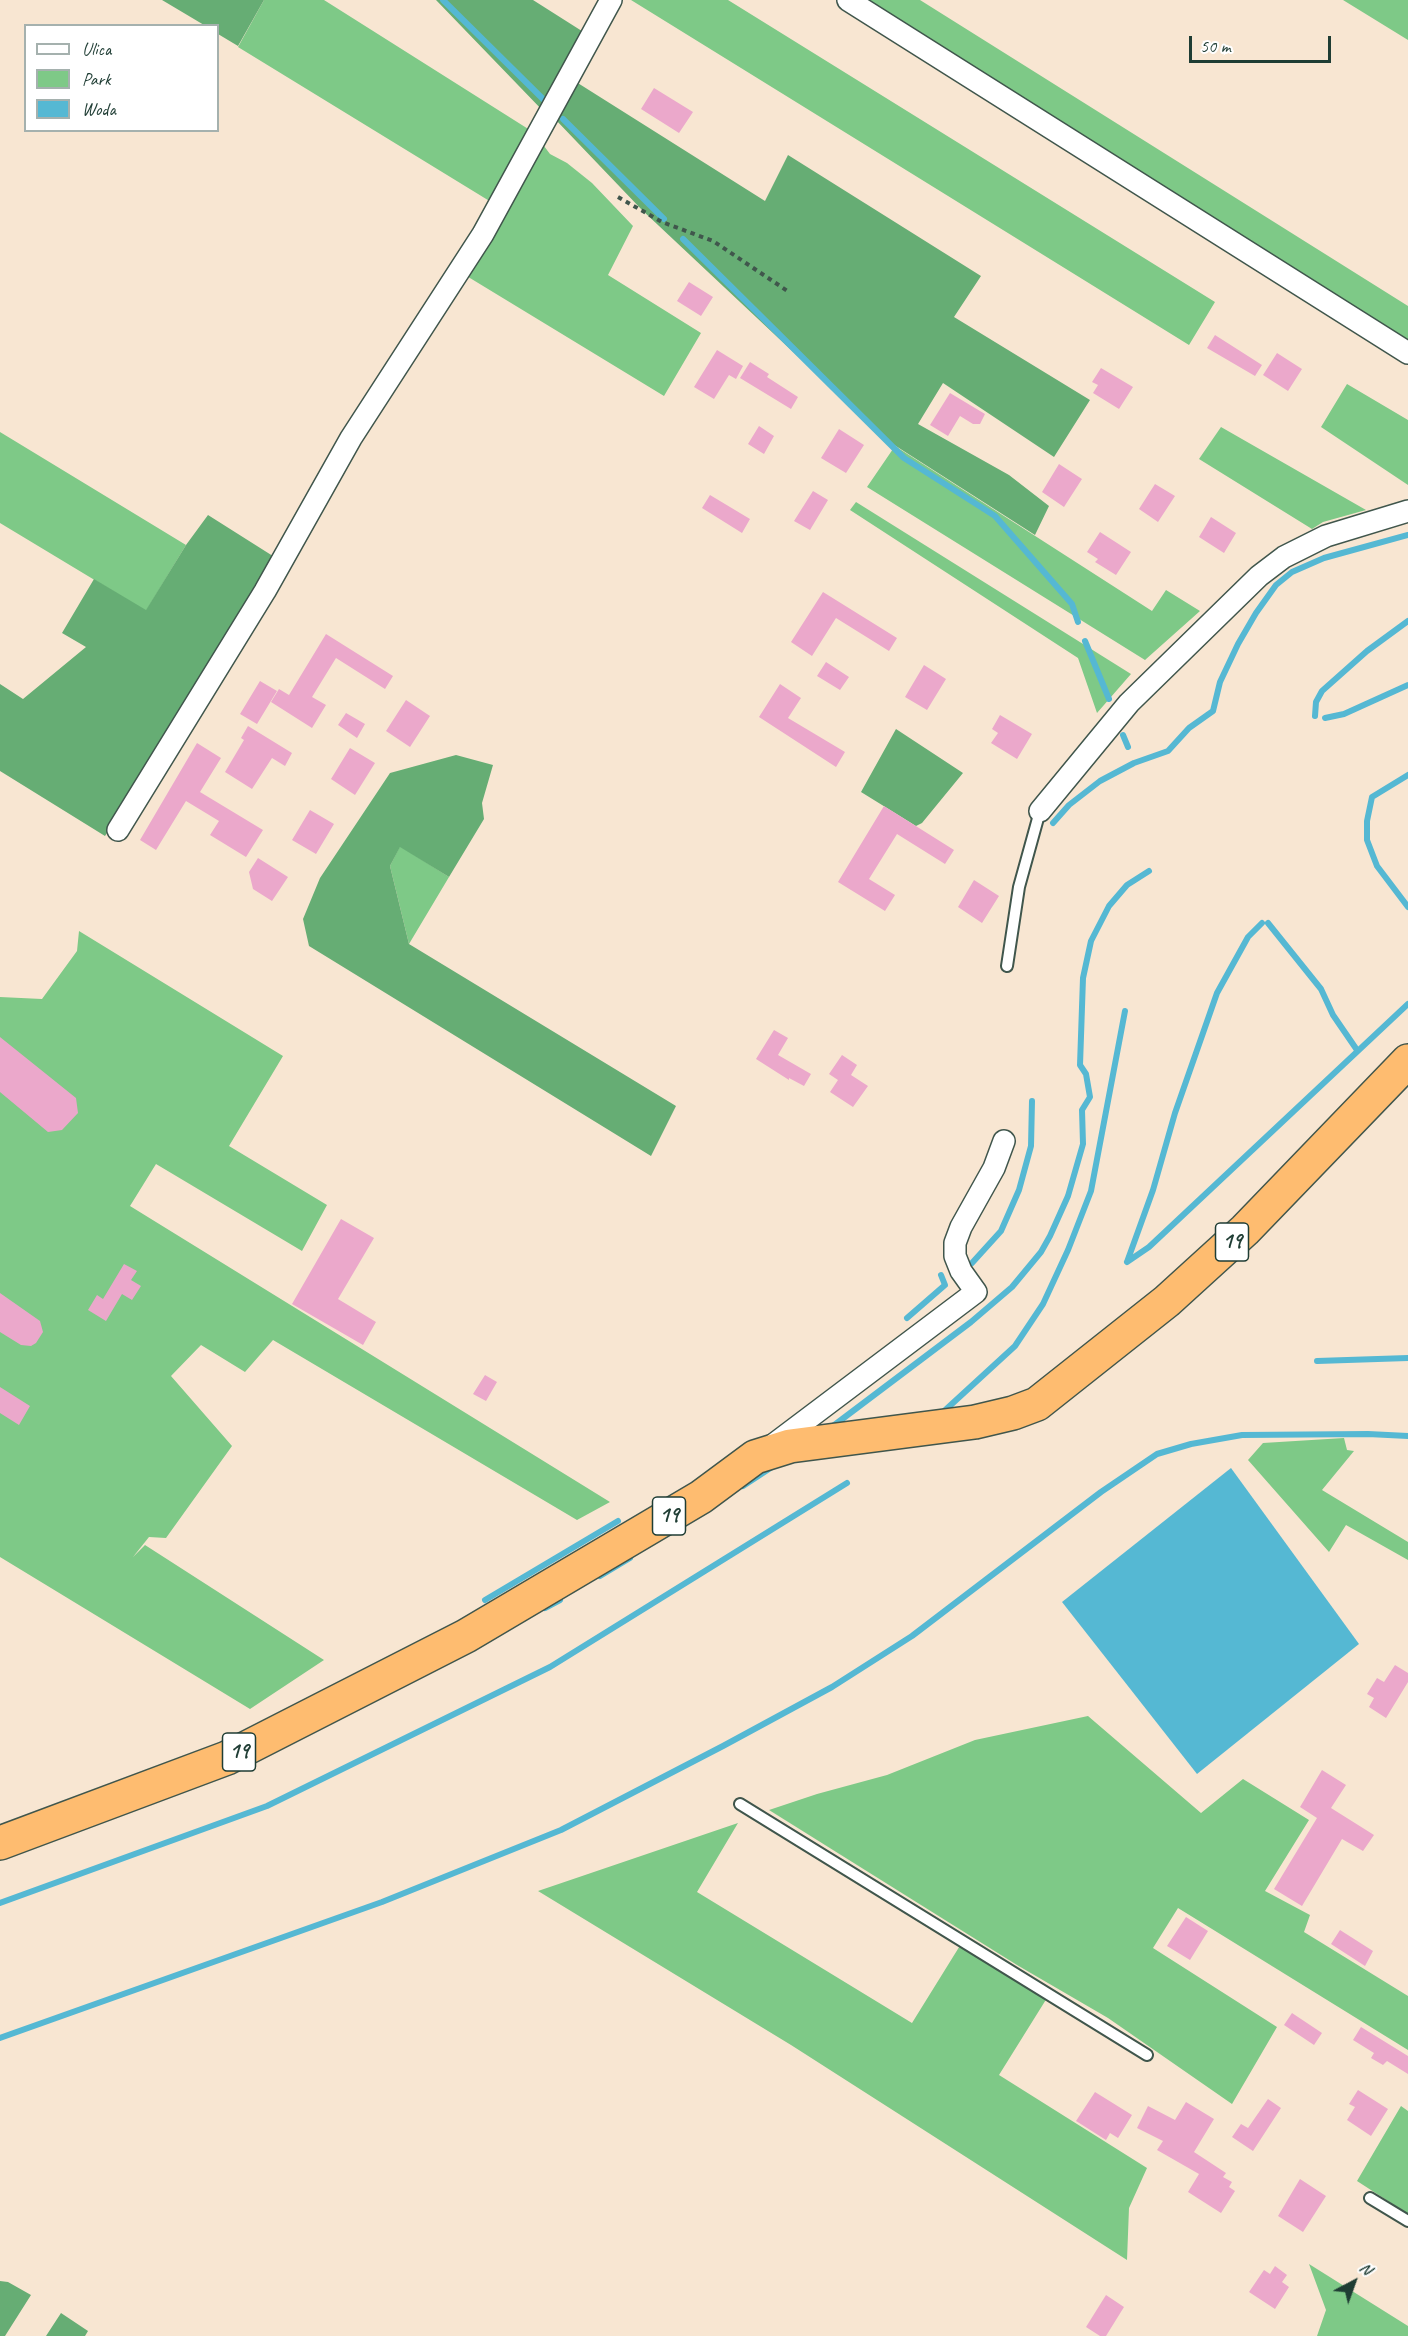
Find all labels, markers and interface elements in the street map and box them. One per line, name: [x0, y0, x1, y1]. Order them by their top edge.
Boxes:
legend: [24, 24, 219, 132]
scale bar: [1192, 24, 1334, 62]
text: 50 m: [1200, 35, 1231, 57]
text: Ulica: [82, 38, 111, 60]
text: Park: [82, 68, 111, 90]
text: Woda: [82, 98, 116, 120]
road number: 19: [1216, 1223, 1248, 1261]
road number: 19: [652, 1497, 686, 1535]
road number: 19: [222, 1733, 256, 1771]
north arrow: [1324, 2252, 1384, 2312]
text: N: [1356, 2258, 1376, 2279]

